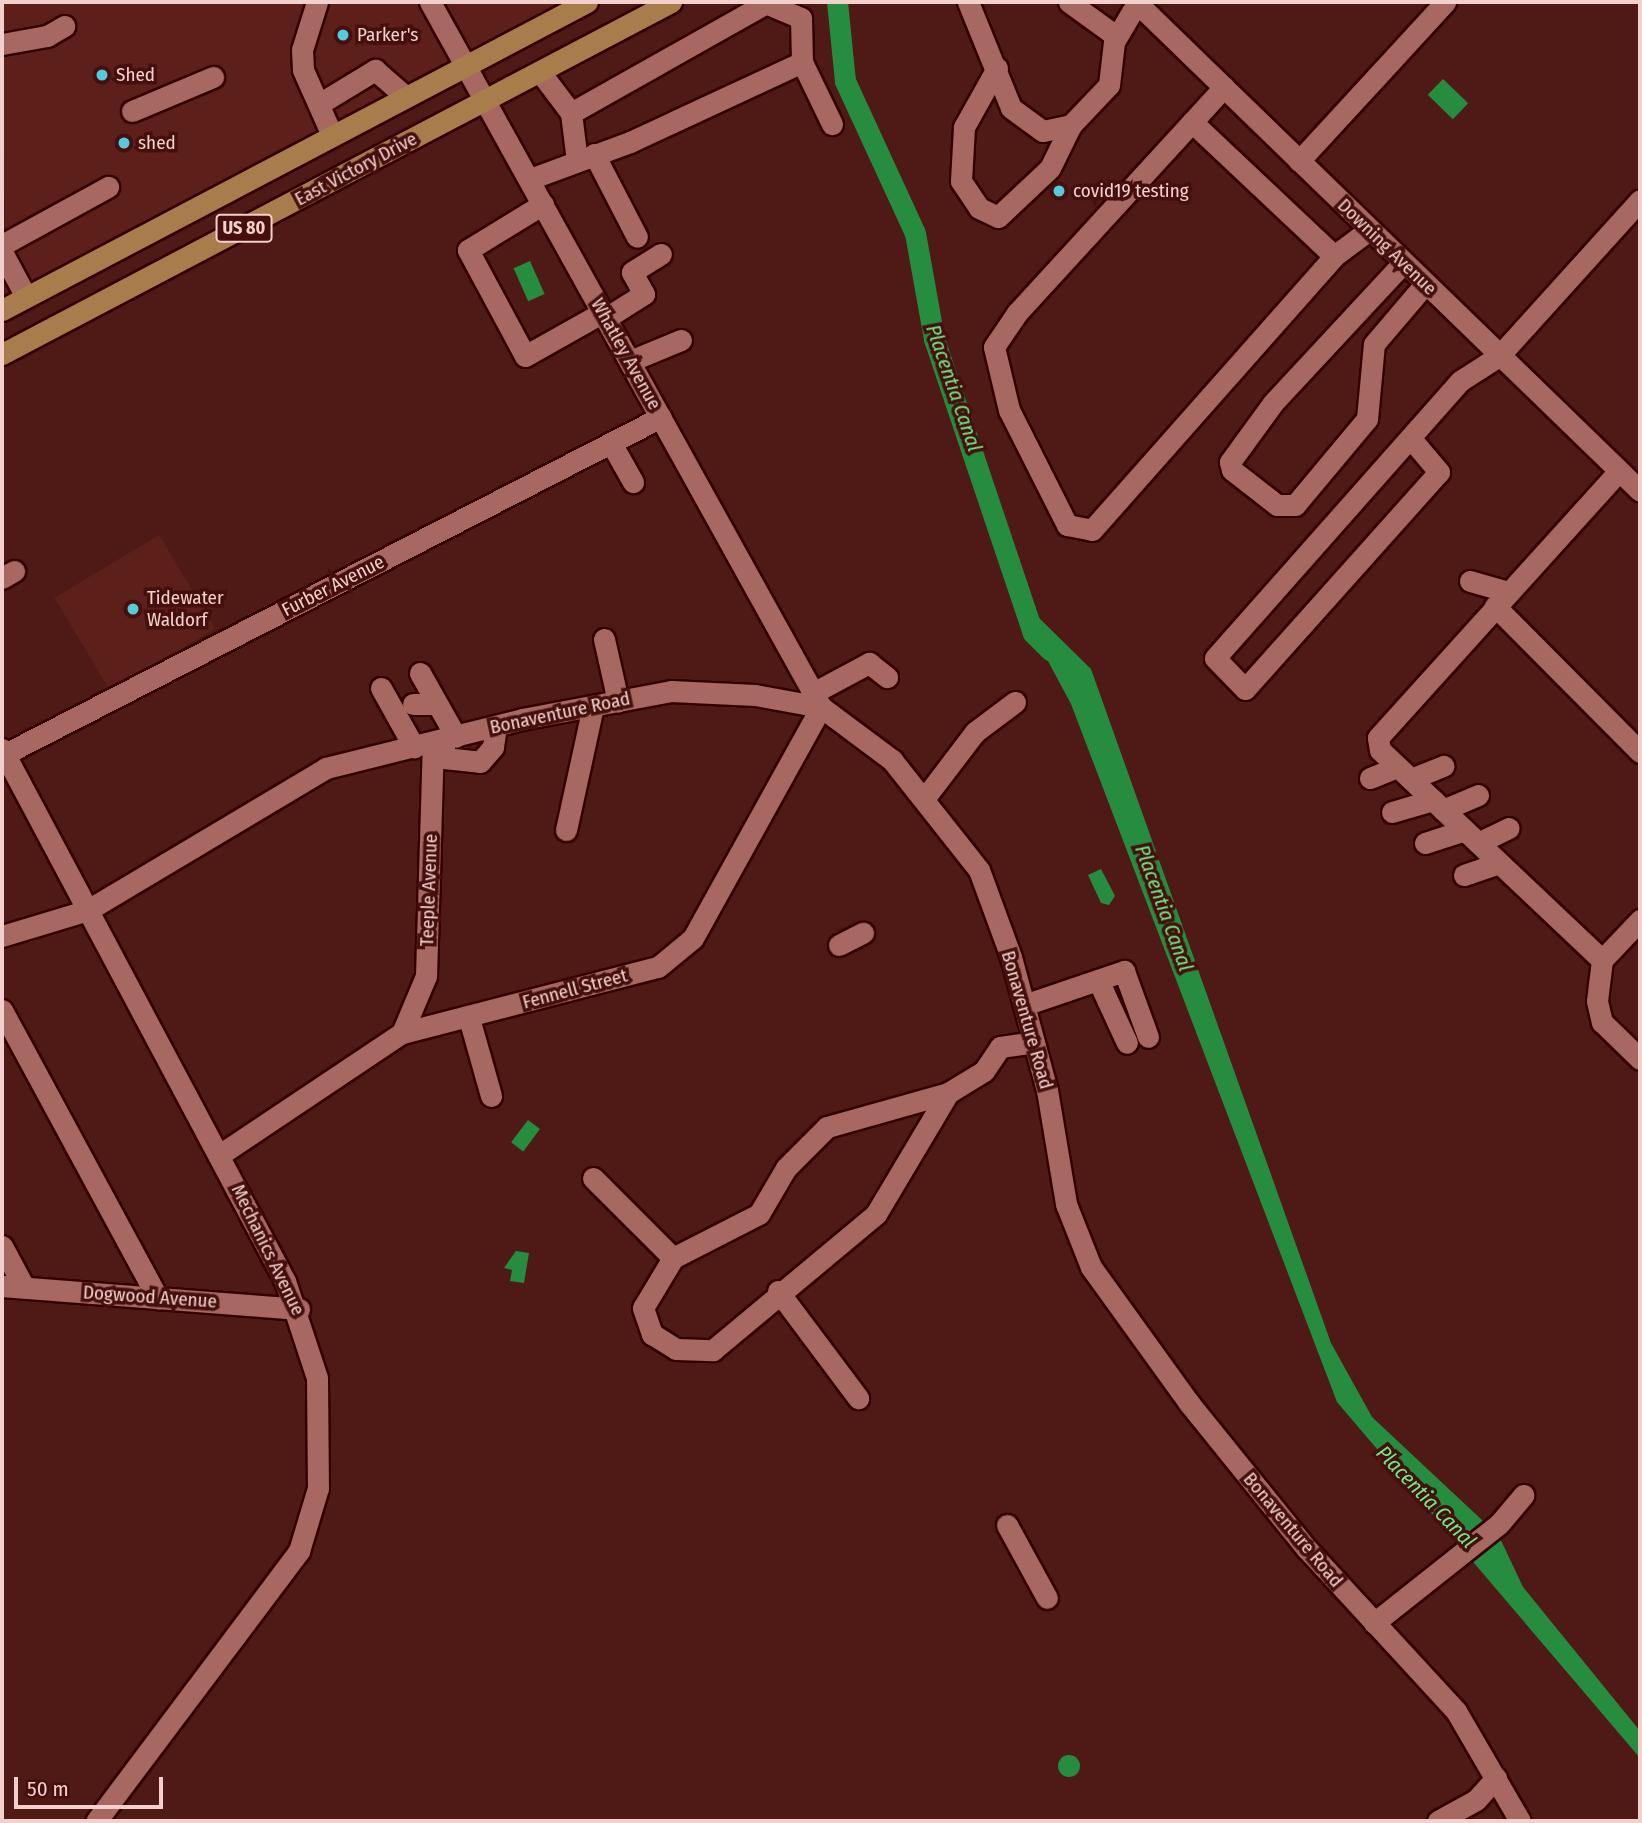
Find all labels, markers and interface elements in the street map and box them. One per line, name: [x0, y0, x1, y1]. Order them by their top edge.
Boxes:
place label: Parker's: [357, 24, 418, 46]
marker: Parker's: [335, 27, 351, 43]
place label: Shed: [116, 64, 155, 86]
marker: Shed: [94, 67, 110, 83]
street label: East Victory Drive: [291, 127, 421, 211]
place label: shed: [138, 132, 176, 154]
marker: shed: [116, 135, 132, 151]
place label: covid19 testing: [1073, 180, 1189, 202]
marker: covid19 testing: [1051, 183, 1067, 199]
street label: Downing Avenue: [1333, 194, 1441, 300]
road number: US 80: [214, 213, 274, 242]
street label: Whatley Avenue: [586, 294, 666, 414]
water label: Placentia Canal: [920, 321, 988, 455]
street label: Furber Avenue: [278, 550, 388, 622]
place label: Tidewater Waldorf: [147, 587, 224, 631]
marker: Tidewater Waldorf: [125, 601, 141, 617]
street label: Bonaventure Road: [488, 687, 632, 739]
street label: Teeple Avenue: [416, 833, 442, 947]
water label: Placentia Canal: [1129, 841, 1199, 975]
street label: Bonaventure Road: [996, 948, 1058, 1092]
street label: Fennell Street: [520, 964, 630, 1014]
street label: Mechanics Avenue: [226, 1181, 310, 1319]
street label: Dogwood Avenue: [82, 1281, 218, 1313]
water label: Placentia Canal: [1371, 1441, 1481, 1553]
street label: Bonaventure Road: [1238, 1468, 1348, 1592]
scale bar: [18, 1764, 166, 1808]
text: 50 m: [27, 1776, 69, 1802]

